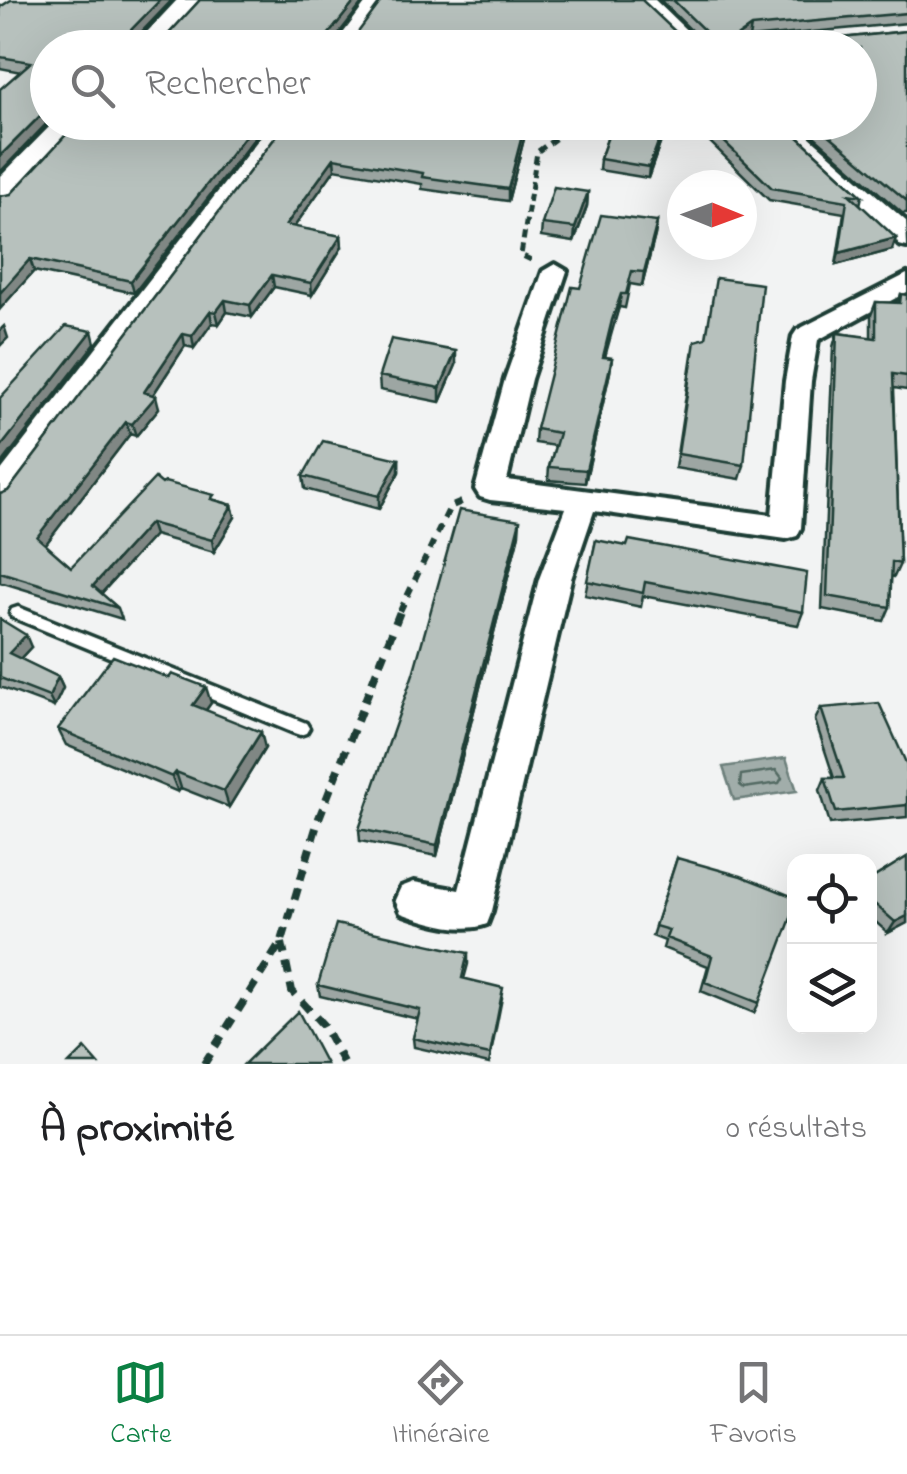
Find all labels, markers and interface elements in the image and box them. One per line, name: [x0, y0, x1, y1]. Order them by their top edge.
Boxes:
search box: [30, 30, 877, 140]
text: Rechercher: [145, 57, 311, 113]
icon: search: [65, 58, 120, 113]
north arrow: [667, 170, 757, 260]
map controls: [787, 854, 877, 1034]
button: locate: [787, 854, 877, 944]
button: layers: [787, 944, 877, 1034]
text: À proximité: [40, 1099, 234, 1160]
text: 0 résultats: [726, 1106, 867, 1153]
tab: Carte: [110, 1355, 171, 1456]
tab: Itinéraire: [392, 1355, 489, 1456]
tab: Favoris: [710, 1355, 797, 1456]

